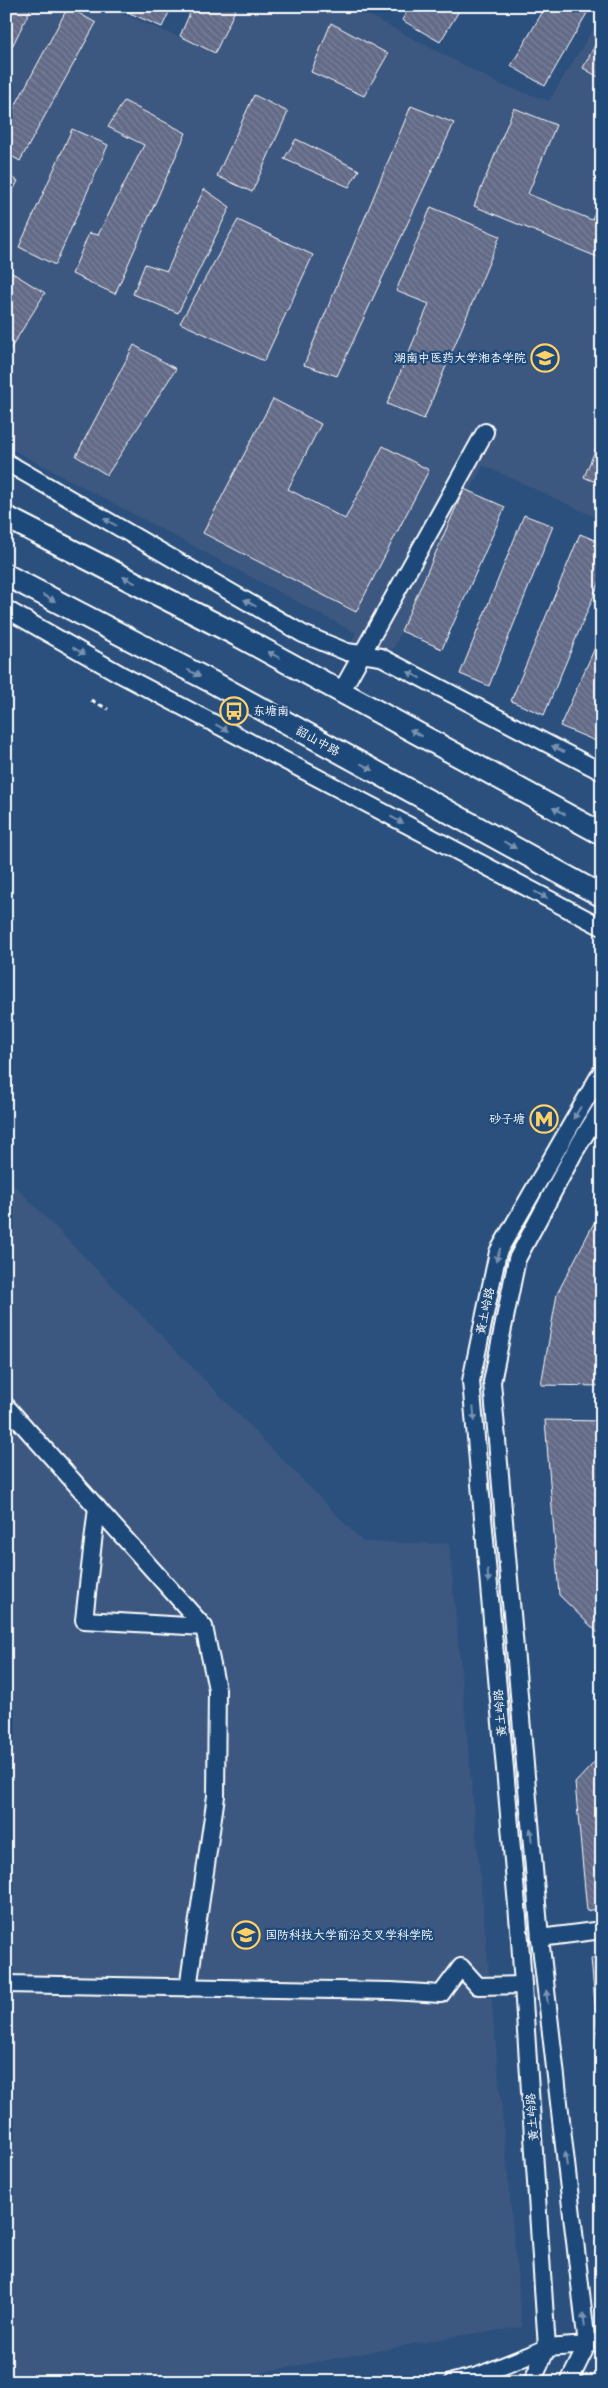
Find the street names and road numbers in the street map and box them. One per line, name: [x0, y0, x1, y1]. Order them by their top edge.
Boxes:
street label: 韶山中路: [294, 721, 343, 759]
street label: 黄土岭路: [471, 1286, 497, 1336]
street label: 黄土岭路: [489, 1688, 509, 1738]
street label: 黄土岭路: [521, 2093, 541, 2142]

